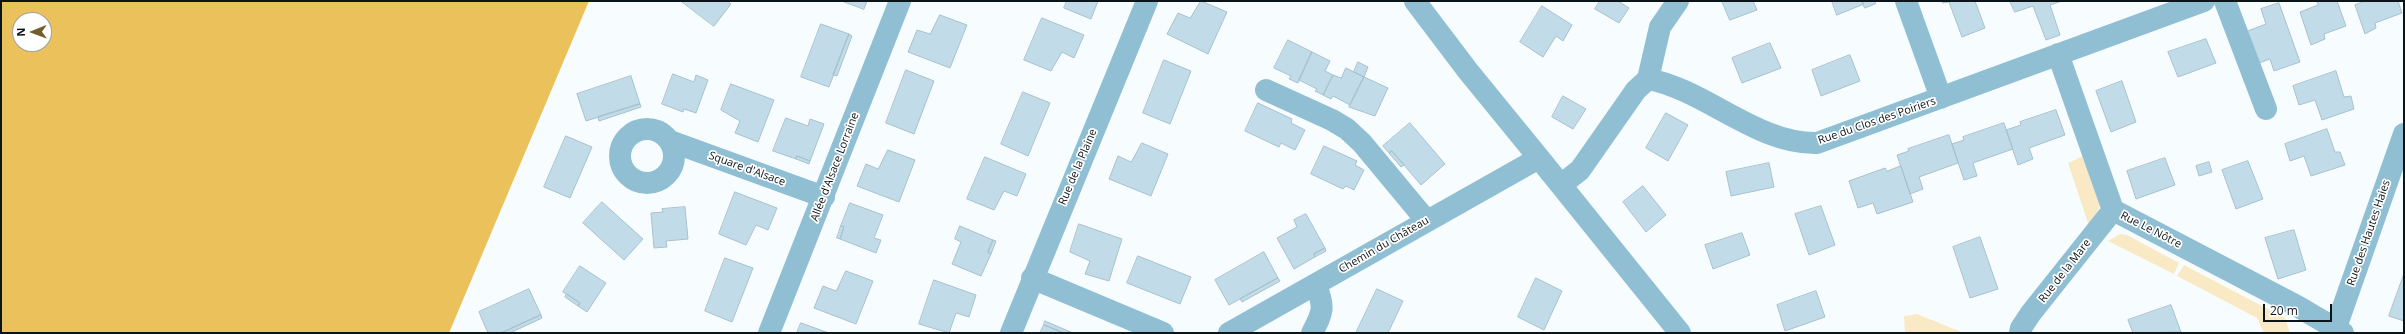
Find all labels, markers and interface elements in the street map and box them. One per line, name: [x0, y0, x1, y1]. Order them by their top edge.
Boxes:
north arrow: [12, 12, 52, 52]
text: N: [13, 28, 28, 37]
street label: Rue du Clos des Poiriers: [1816, 95, 1938, 147]
street label: Allée d'Alsace Lorraine: [808, 111, 862, 223]
street label: Rue de la Plaine: [1056, 127, 1100, 207]
street label: Square d'Alsace: [707, 149, 787, 189]
street label: Rue des Hautes Haies: [2345, 178, 2393, 288]
street label: Rue Le Nôtre: [2118, 209, 2184, 251]
street label: Chemin du Château: [1337, 214, 1431, 276]
street label: Rue de la Mare: [2036, 237, 2094, 305]
scale bar: [2265, 296, 2334, 322]
text: 20 m: [2270, 302, 2298, 319]

